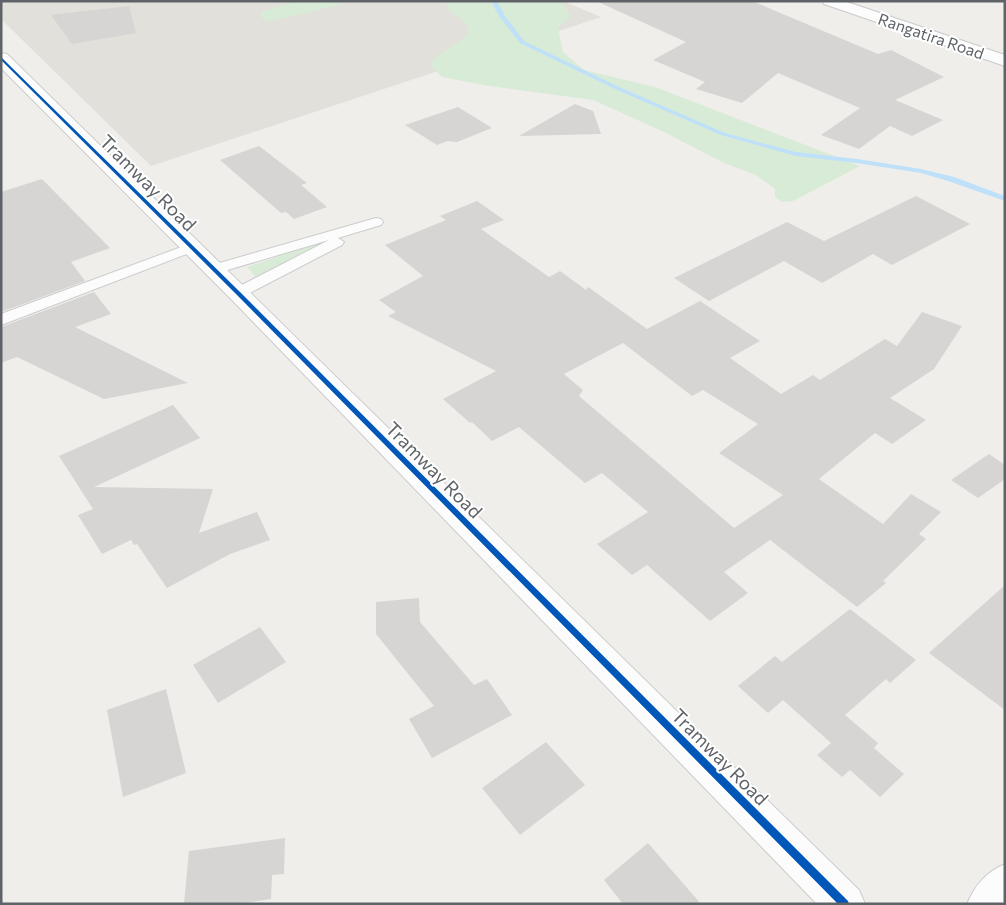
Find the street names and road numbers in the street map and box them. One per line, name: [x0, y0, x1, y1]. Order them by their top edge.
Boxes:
street label: Rangatira Road: [876, 9, 987, 63]
street label: Tramway Road: [95, 130, 201, 236]
street label: Tramway Road: [381, 417, 487, 523]
street label: Tramway Road: [667, 704, 773, 810]

